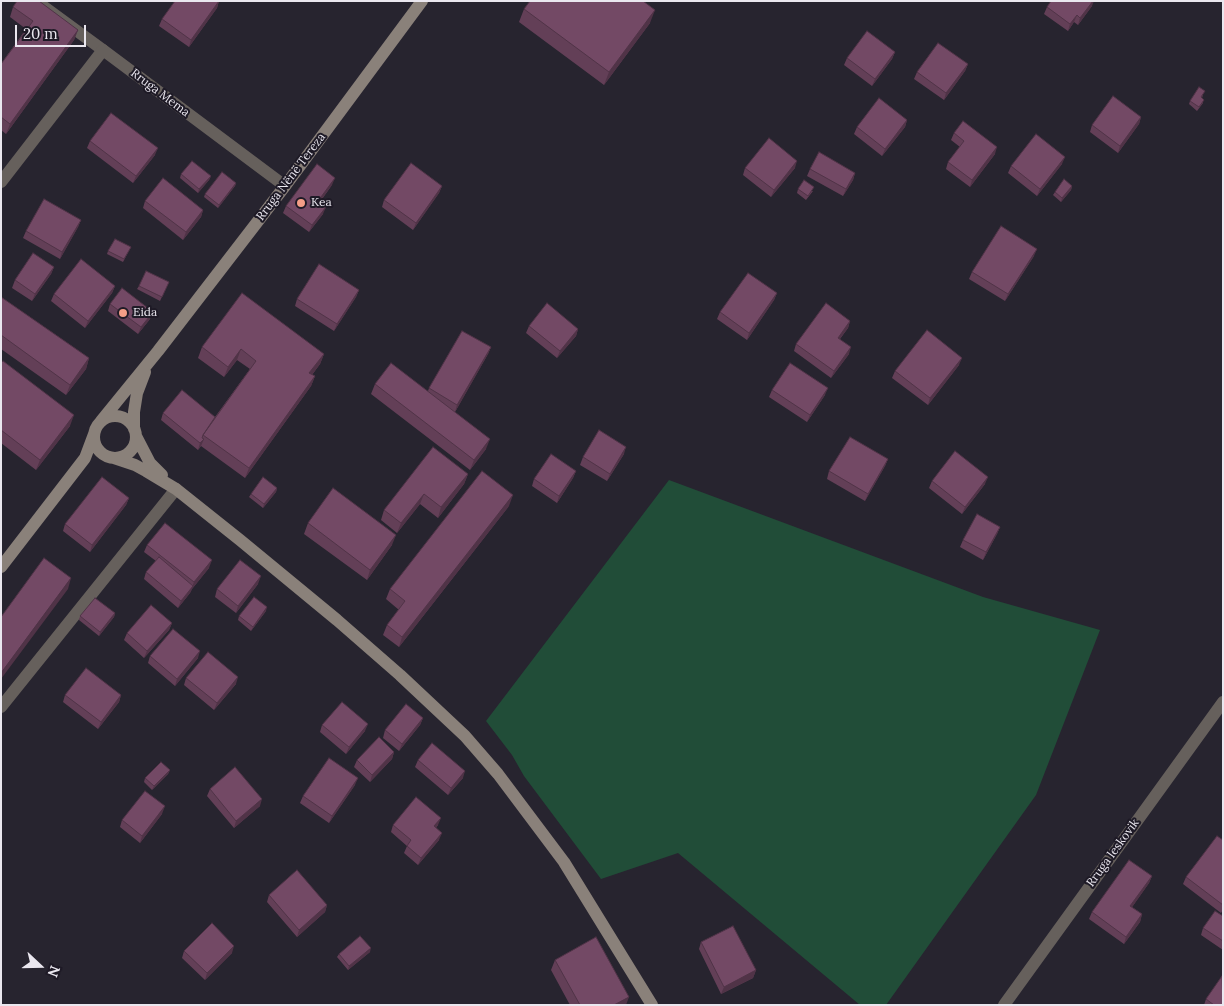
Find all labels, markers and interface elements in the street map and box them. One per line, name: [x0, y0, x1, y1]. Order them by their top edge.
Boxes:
scale bar: [18, 15, 89, 47]
text: 20 m: [23, 24, 58, 43]
street label: Rruga Mema: [128, 66, 192, 120]
street label: Rruga Nënë Tereza: [253, 130, 329, 224]
place label: Kea: [311, 196, 332, 210]
marker: Kea: [295, 197, 307, 209]
place label: Eida: [133, 306, 157, 320]
marker: Eida: [117, 307, 129, 319]
street label: Rruga leskovik: [1084, 816, 1142, 890]
north arrow: [15, 941, 65, 991]
text: N: [44, 963, 64, 980]

